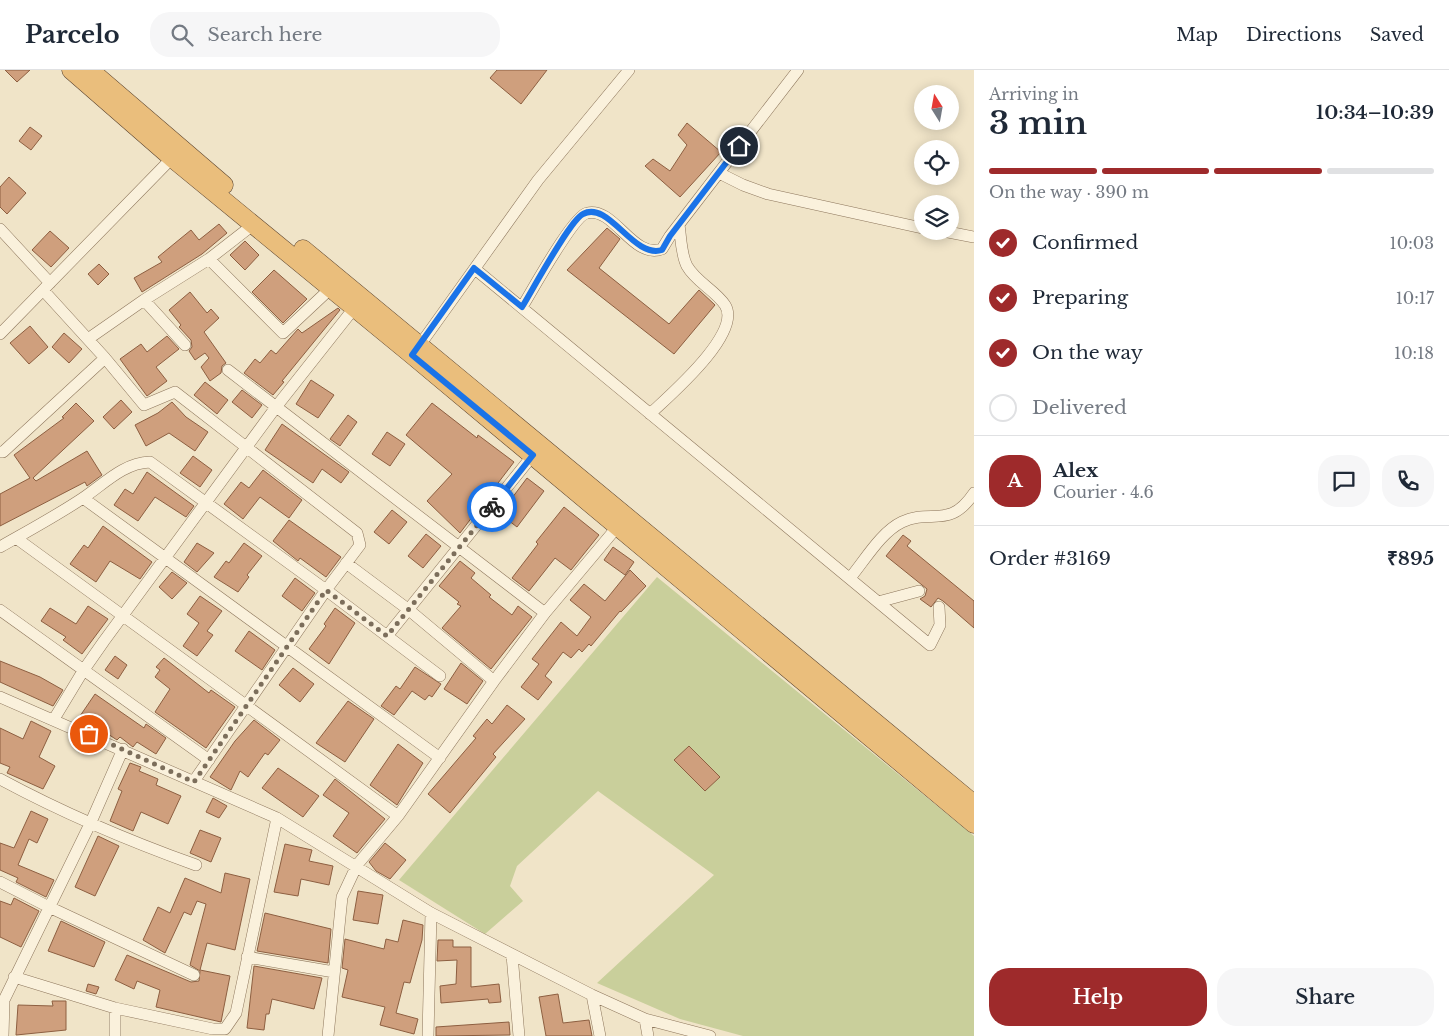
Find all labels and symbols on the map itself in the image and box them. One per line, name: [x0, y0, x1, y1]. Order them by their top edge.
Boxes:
north arrow: [914, 85, 959, 130]
pin: [718, 125, 760, 167]
courier: [467, 482, 517, 532]
pin: [68, 713, 110, 755]

